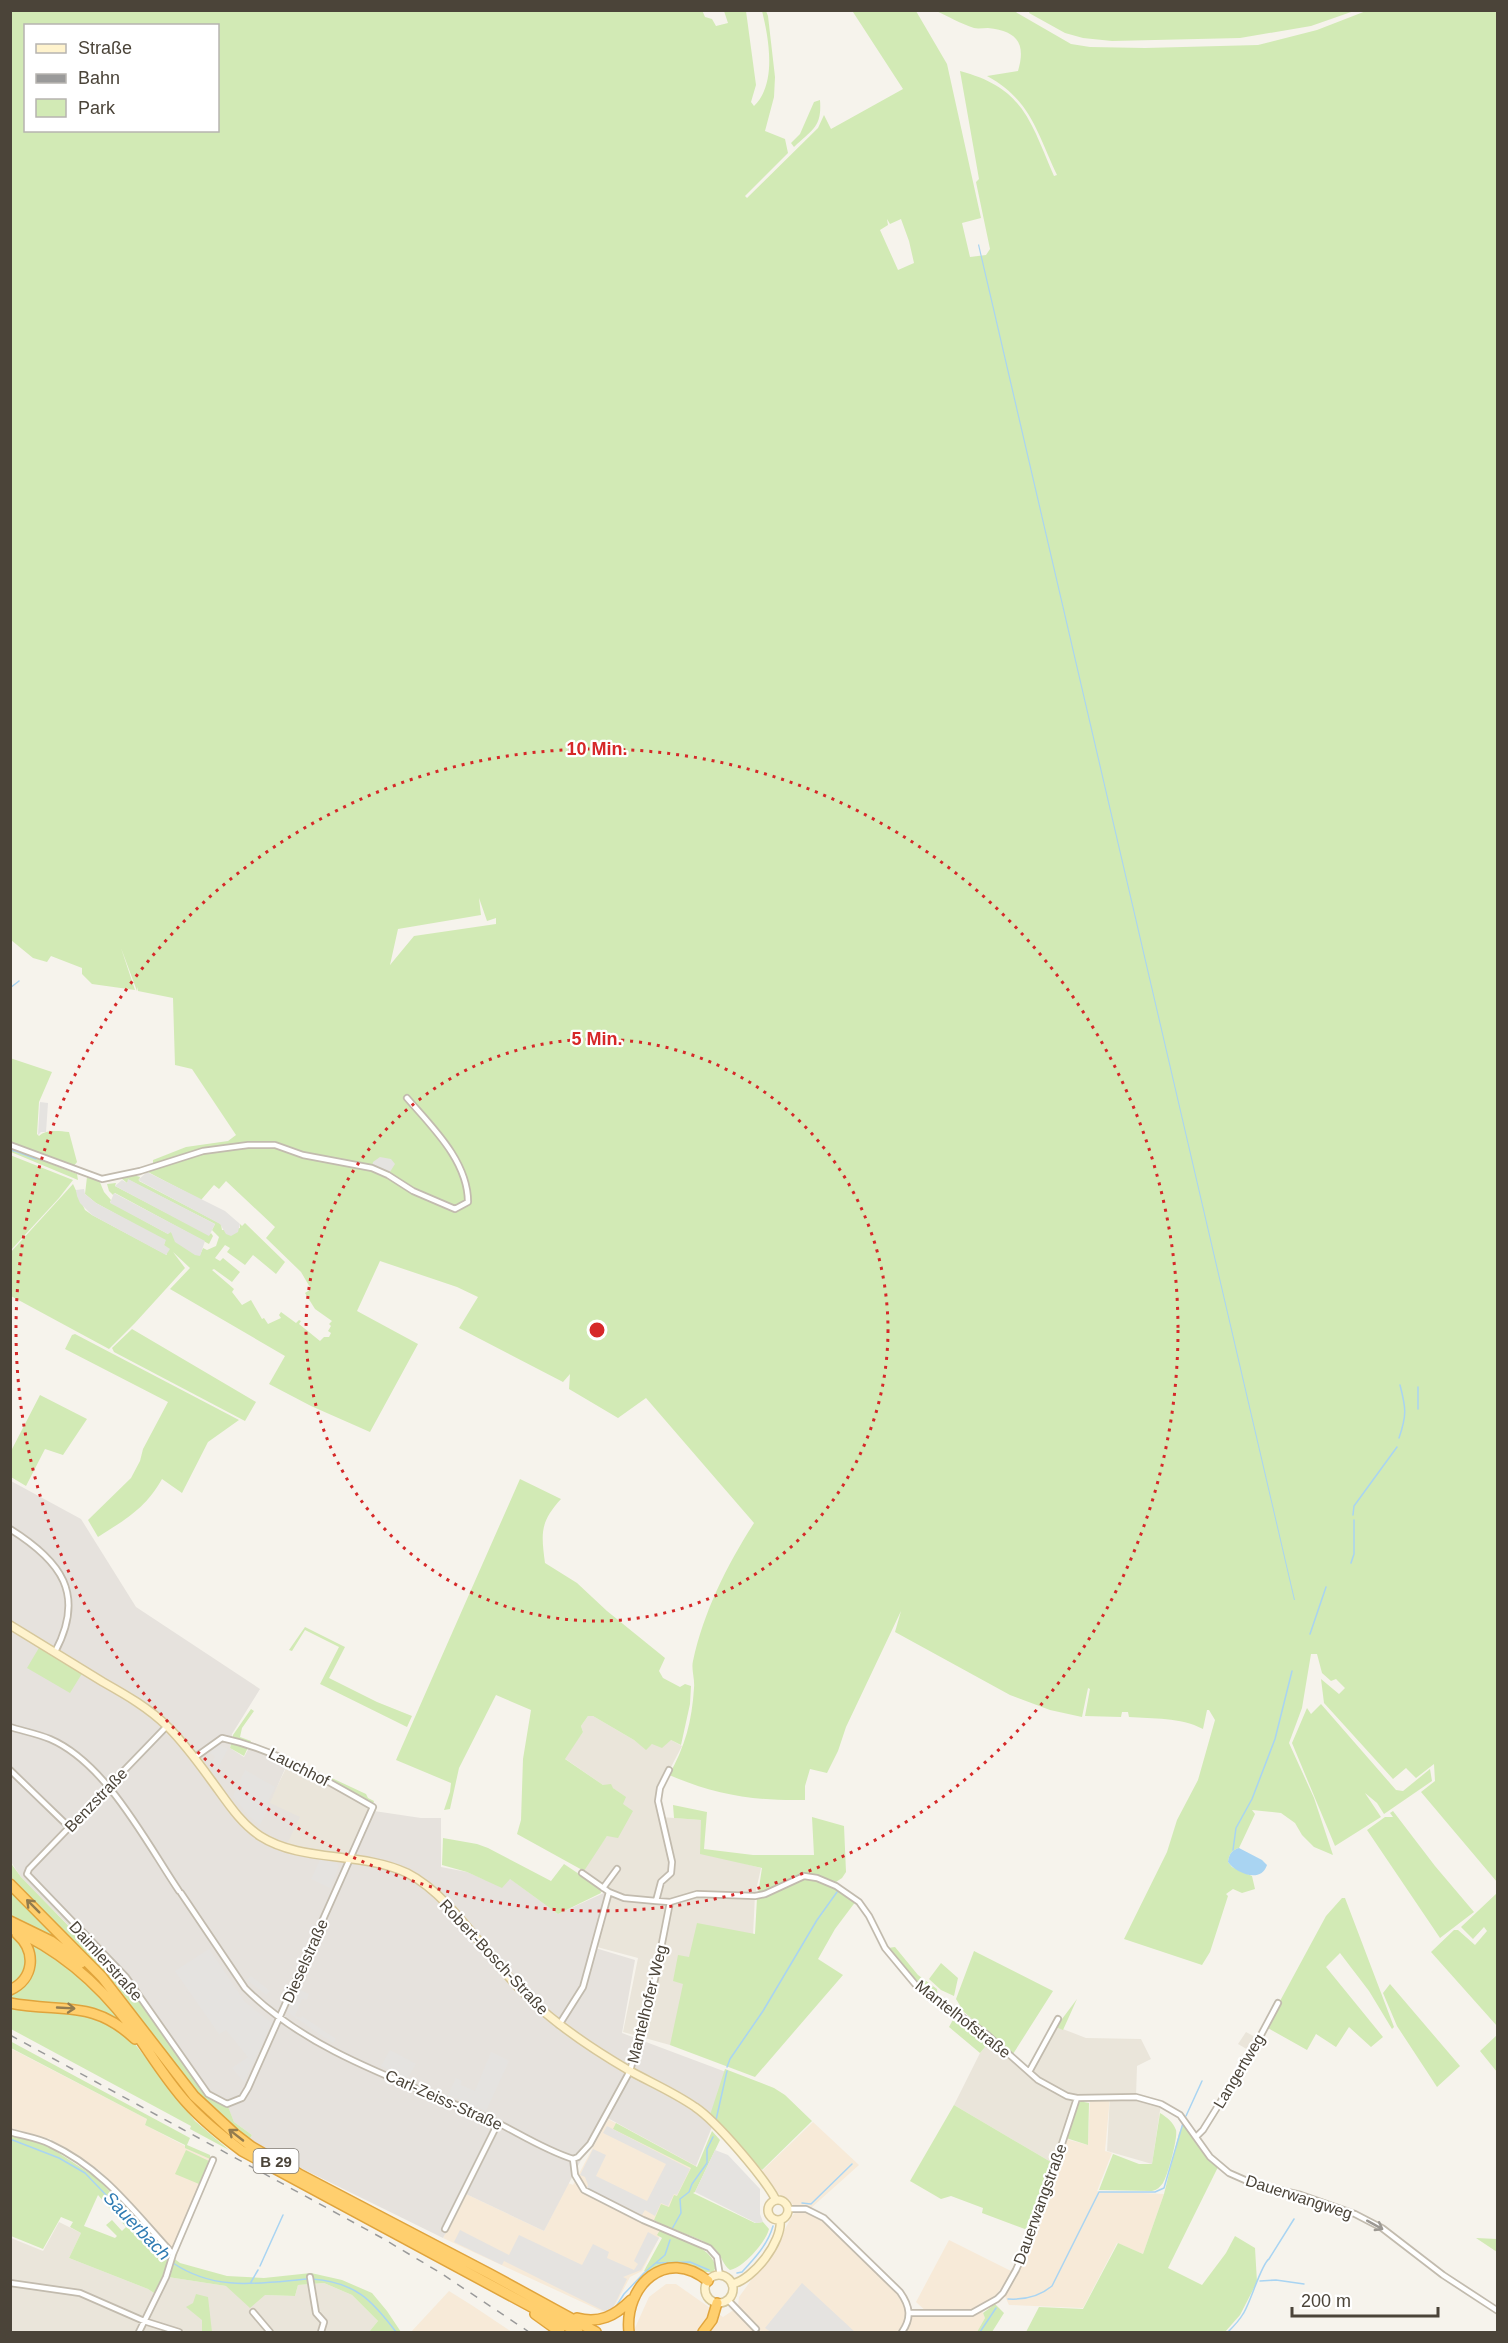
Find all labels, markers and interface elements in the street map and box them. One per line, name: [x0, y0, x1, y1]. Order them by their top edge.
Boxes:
legend: [24, 24, 219, 132]
text: Straße: [78, 38, 132, 58]
text: Bahn: [78, 68, 120, 88]
text: Park: [78, 98, 116, 118]
text: 10 Min.: [566, 739, 628, 759]
text: 5 Min.: [571, 1029, 623, 1049]
centre of rings: [587, 1320, 607, 1340]
street label: Lauchhof: [266, 1744, 333, 1790]
street label: Benzstraße: [61, 1765, 131, 1835]
street label: Robert-Bosch-Straße: [436, 1896, 552, 2018]
one-way arrow: [26, 1899, 41, 1914]
street label: Dieselstraße: [279, 1916, 331, 2005]
street label: Daimlerstraße: [66, 1918, 146, 2004]
street label: Mantelhofer Weg: [624, 1943, 670, 2065]
street label: Mantelhofstraße: [912, 1977, 1014, 2061]
one-way arrow: [55, 2003, 75, 2014]
street label: Langertweg: [1210, 2031, 1268, 2111]
street label: Carl-Zeiss-Straße: [383, 2067, 505, 2133]
one-way arrow: [229, 2128, 245, 2141]
street label: Dauerwangstraße: [1010, 2141, 1070, 2267]
road number: B 29: [254, 2149, 298, 2173]
street label: Dauerwangweg: [1244, 2172, 1354, 2222]
water label: Sauerbach: [100, 2188, 174, 2264]
one-way arrow: [1366, 2220, 1384, 2231]
scale bar: [1292, 2280, 1438, 2318]
text: 200 m: [1301, 2291, 1351, 2311]

